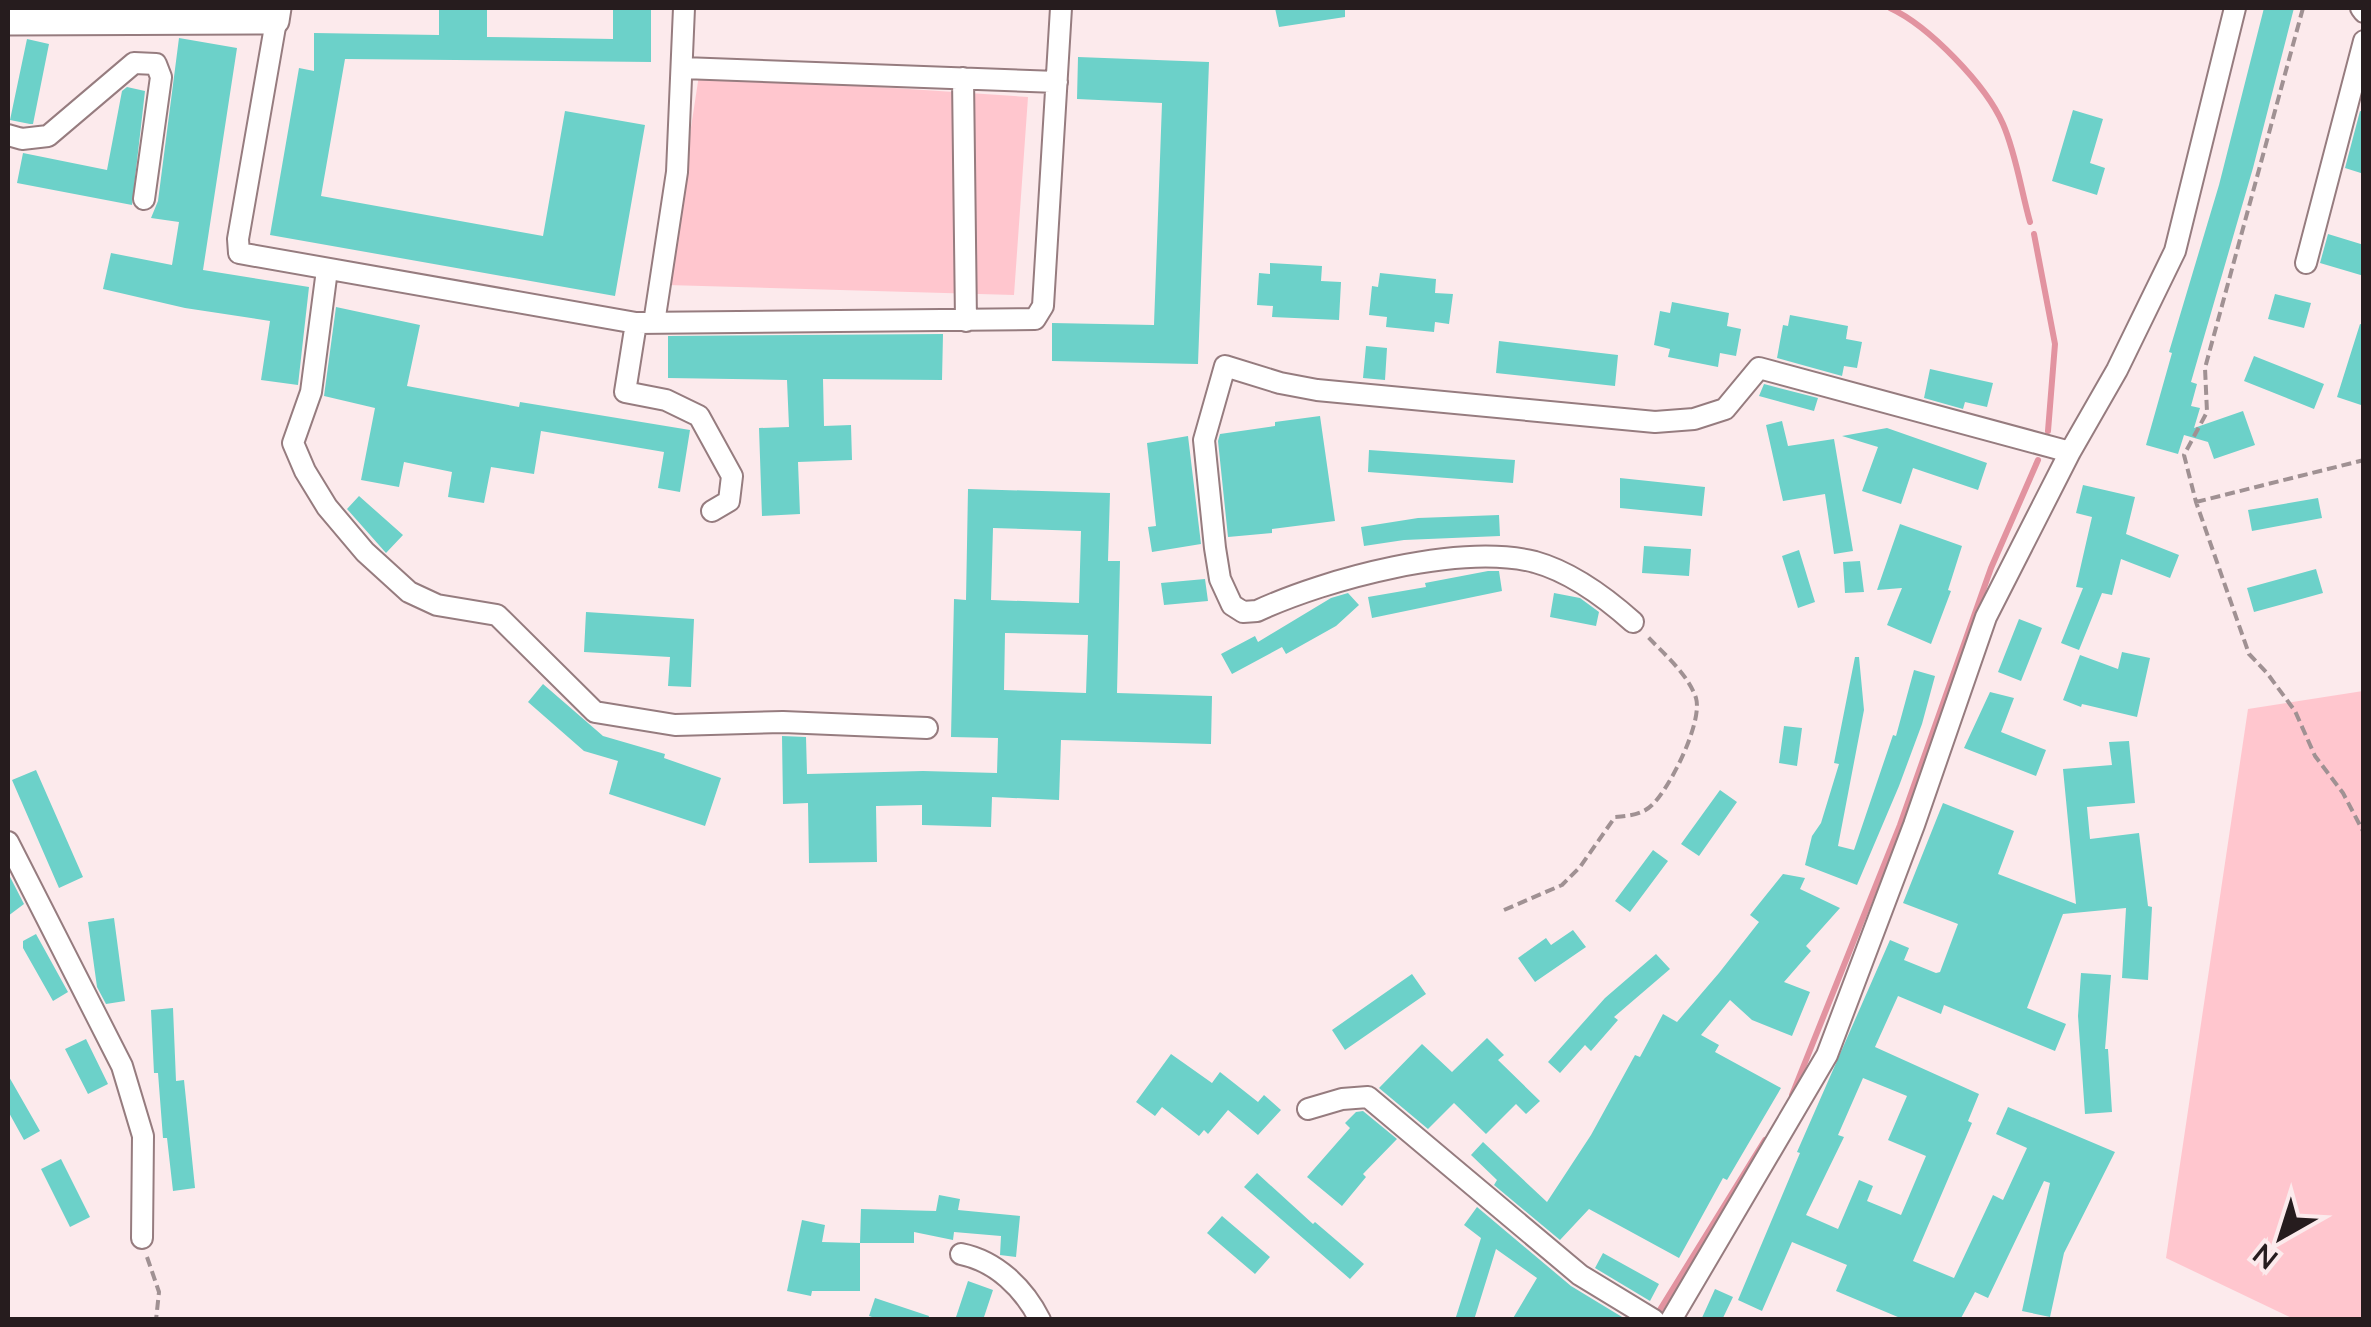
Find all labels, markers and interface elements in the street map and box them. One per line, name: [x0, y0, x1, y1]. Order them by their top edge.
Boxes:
north arrow: [2231, 1187, 2331, 1287]
text: N: [2246, 1237, 2284, 1277]

